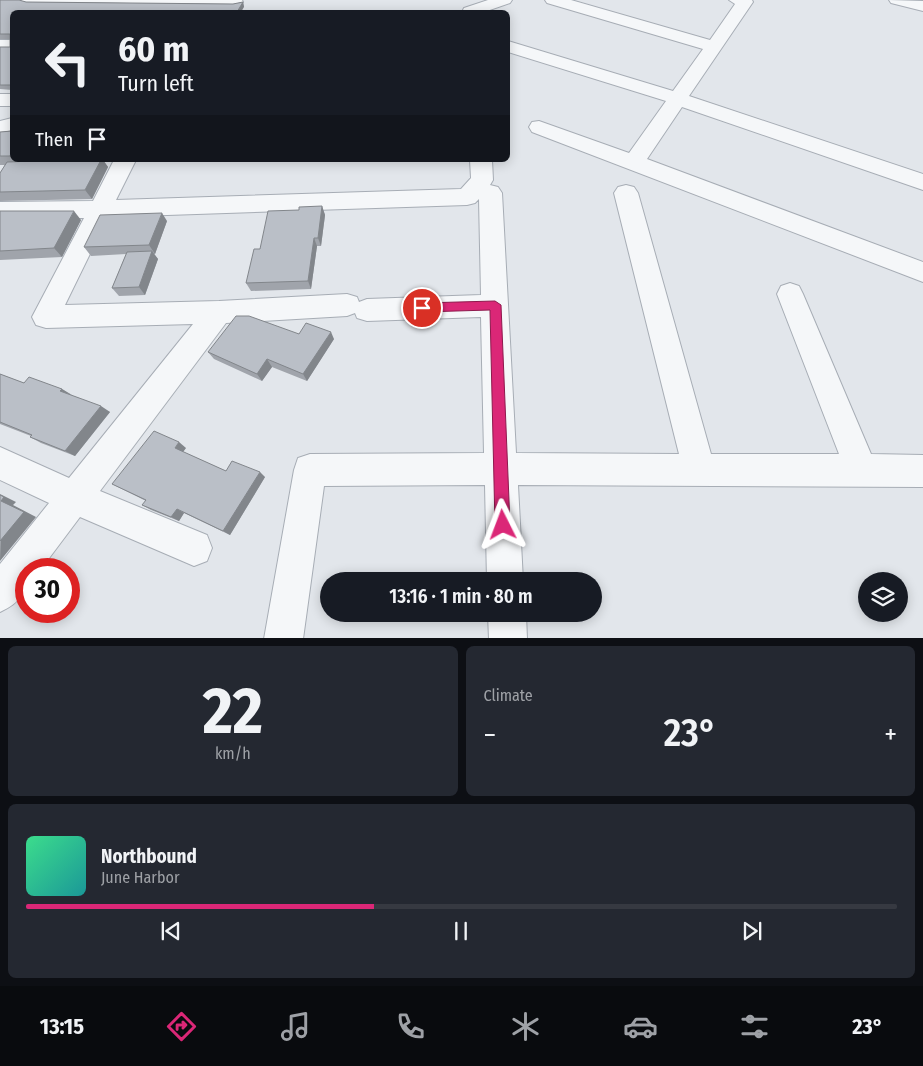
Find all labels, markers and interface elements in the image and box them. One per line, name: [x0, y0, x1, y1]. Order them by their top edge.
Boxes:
text: 60 m: [118, 28, 189, 70]
icon: left: [35, 30, 100, 95]
text: Turn left: [118, 70, 194, 97]
icon: arrive: [83, 125, 111, 153]
text: Then: [35, 128, 73, 151]
pin: [401, 287, 443, 329]
icon: arrive: [408, 294, 436, 322]
position arrow: [476, 498, 528, 550]
speed limit sign: 30: [15, 558, 80, 623]
map controls: [858, 572, 908, 622]
button: layers: [858, 572, 908, 622]
text: 13:16 · 1 min · 80 m: [389, 585, 533, 608]
text: 22: [203, 672, 263, 750]
text: Climate: [484, 686, 533, 705]
text: 23°: [664, 710, 717, 756]
text: −: [484, 718, 496, 751]
text: +: [884, 718, 897, 751]
text: km/h: [215, 744, 251, 763]
text: Northbound: [101, 845, 197, 868]
text: June Harbor: [101, 868, 179, 887]
icon: previous: [157, 917, 185, 945]
icon: pause: [447, 917, 475, 945]
icon: next: [738, 917, 766, 945]
icon: directions: [164, 1009, 199, 1044]
icon: music: [278, 1009, 313, 1044]
icon: phone: [393, 1009, 428, 1044]
icon: climate: [508, 1009, 543, 1044]
icon: car: [623, 1009, 658, 1044]
icon: filters: [737, 1009, 772, 1044]
text: 13:15: [40, 1013, 84, 1040]
text: 23°: [852, 1013, 883, 1040]

